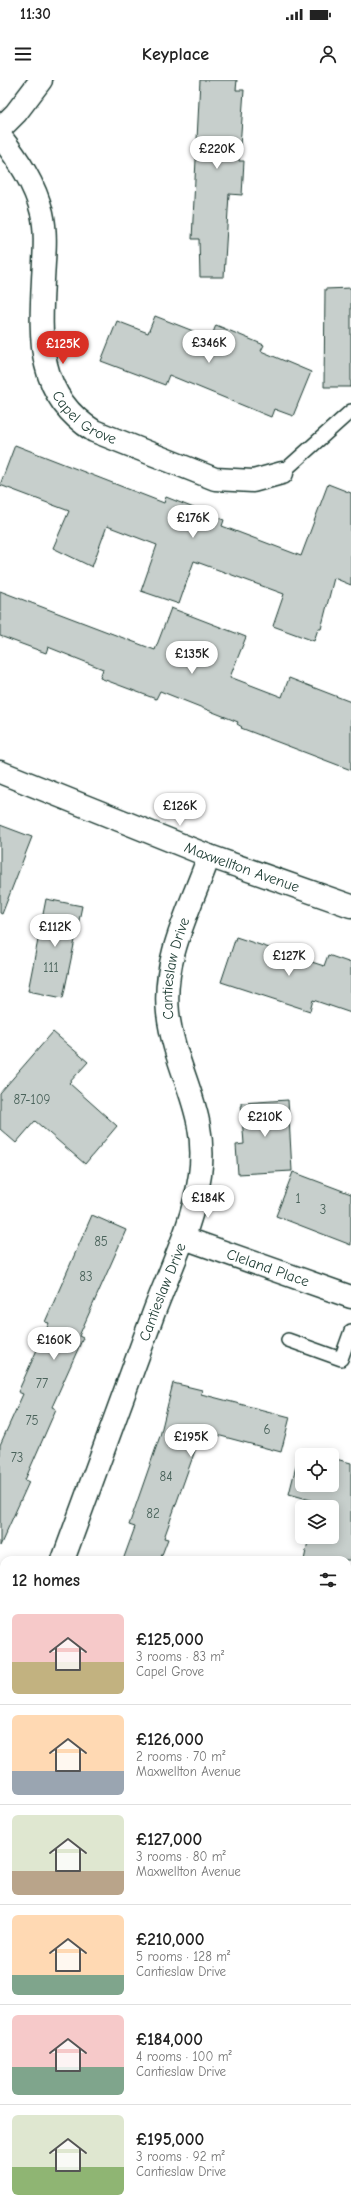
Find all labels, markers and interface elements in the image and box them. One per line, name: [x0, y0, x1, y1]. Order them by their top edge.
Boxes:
text: 11:30: [20, 5, 51, 23]
icon: menu: [12, 43, 34, 65]
icon: person: [317, 43, 339, 65]
text: Keyplace: [142, 44, 209, 65]
pin: £220K: [189, 136, 245, 170]
text: £220K: [199, 141, 235, 156]
pin: £346K: [181, 330, 237, 364]
pin: £125K: [35, 331, 91, 365]
text: £346K: [191, 335, 227, 350]
text: £125K: [46, 336, 80, 351]
street label: Capel Grove: [48, 387, 120, 448]
pin: £176K: [165, 505, 221, 539]
text: £176K: [176, 510, 210, 525]
pin: £135K: [164, 641, 220, 675]
text: £135K: [175, 646, 209, 661]
pin: £126K: [152, 793, 208, 827]
text: £126K: [163, 798, 197, 813]
street label: Maxwellton Avenue: [182, 838, 302, 896]
pin: £112K: [27, 914, 83, 948]
street label: Cantieslaw Drive: [158, 914, 193, 1021]
text: £112K: [39, 919, 71, 934]
pin: £127K: [261, 943, 317, 977]
text: £127K: [272, 948, 306, 963]
house number: 111: [43, 960, 59, 975]
house number: 87-109: [14, 1092, 51, 1107]
pin: £210K: [237, 1104, 293, 1138]
text: £210K: [248, 1109, 282, 1124]
pin: £184K: [180, 1185, 236, 1219]
text: £184K: [191, 1190, 225, 1205]
house number: 1: [295, 1191, 301, 1206]
house number: 3: [320, 1202, 326, 1217]
house number: 85: [94, 1234, 108, 1249]
street label: Cantieslaw Drive: [135, 1240, 190, 1344]
street label: Cleland Place: [224, 1245, 312, 1291]
house number: 83: [79, 1269, 93, 1284]
pin: £160K: [26, 1327, 82, 1361]
text: £160K: [36, 1332, 72, 1347]
house number: 77: [36, 1376, 48, 1391]
house number: 75: [25, 1413, 39, 1428]
house number: 6: [263, 1422, 271, 1437]
pin: £195K: [163, 1424, 219, 1458]
text: £195K: [174, 1429, 208, 1444]
map controls: [295, 1448, 339, 1544]
button: locate: [295, 1448, 339, 1492]
house number: 73: [11, 1450, 23, 1465]
house number: 84: [160, 1469, 173, 1484]
button: layers: [295, 1500, 339, 1544]
house number: 82: [146, 1506, 160, 1521]
icon: filters: [317, 1569, 339, 1591]
text: 12 homes: [12, 1571, 80, 1590]
icon: home: [44, 1630, 92, 1678]
text: £125,000: [136, 1630, 204, 1649]
text: 3 rooms · 83 m²: [136, 1649, 224, 1664]
text: Capel Grove: [136, 1664, 204, 1679]
text: £126,000: [136, 1730, 204, 1749]
icon: home: [44, 1731, 92, 1779]
text: 2 rooms · 70 m²: [136, 1749, 225, 1764]
text: Maxwellton Avenue: [136, 1764, 241, 1779]
text: £127,000: [136, 1830, 202, 1849]
icon: home: [44, 1831, 92, 1879]
text: 3 rooms · 80 m²: [136, 1849, 226, 1864]
text: Maxwellton Avenue: [136, 1864, 241, 1879]
text: £210,000: [136, 1930, 204, 1949]
icon: home: [44, 1931, 92, 1979]
text: 5 rooms · 128 m²: [136, 1949, 230, 1964]
text: Cantieslaw Drive: [136, 1964, 226, 1979]
text: £184,000: [136, 2030, 203, 2049]
icon: home: [44, 2031, 92, 2079]
text: 4 rooms · 100 m²: [136, 2049, 232, 2064]
text: Cantieslaw Drive: [136, 2064, 226, 2079]
text: £195,000: [136, 2130, 204, 2149]
icon: home: [44, 2131, 92, 2179]
text: 3 rooms · 92 m²: [136, 2149, 225, 2164]
text: Cantieslaw Drive: [136, 2164, 226, 2179]

